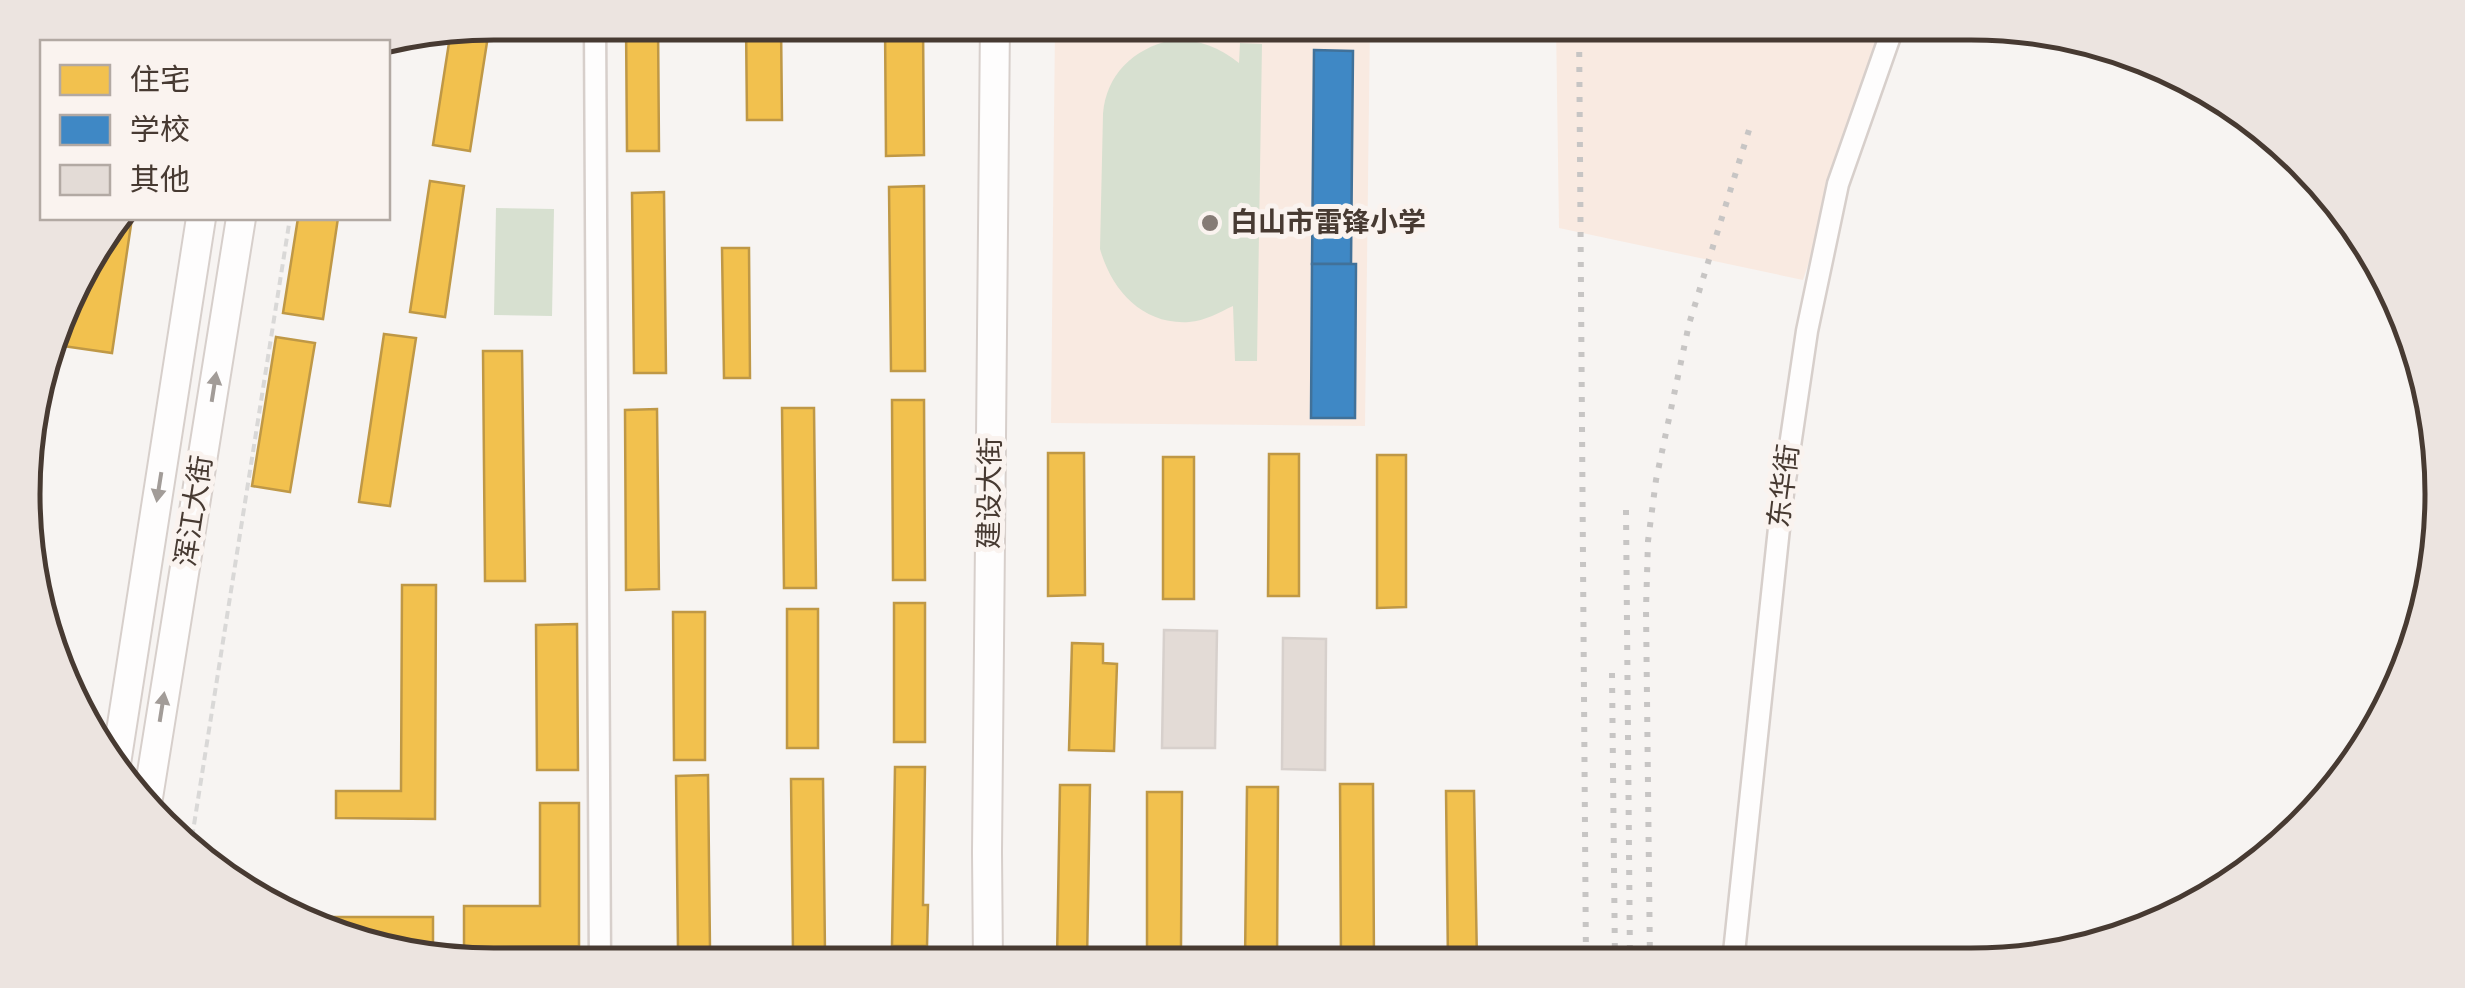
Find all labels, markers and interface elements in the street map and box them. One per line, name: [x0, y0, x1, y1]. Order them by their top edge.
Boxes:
legend: [40, 40, 390, 220]
text: 住宅: [130, 59, 190, 102]
text: 学校: [130, 109, 190, 152]
text: 其他: [130, 159, 190, 202]
place label: 白山市雷锋小学: [1230, 203, 1426, 243]
marker: 白山市雷锋小学: [1199, 212, 1221, 234]
one-way arrow: [206, 370, 222, 402]
street label: 建设大街: [969, 437, 1011, 549]
street label: 东华街: [1759, 442, 1809, 530]
street label: 浑江大街: [165, 453, 223, 569]
one-way arrow: [151, 471, 166, 503]
one-way arrow: [155, 691, 171, 723]

